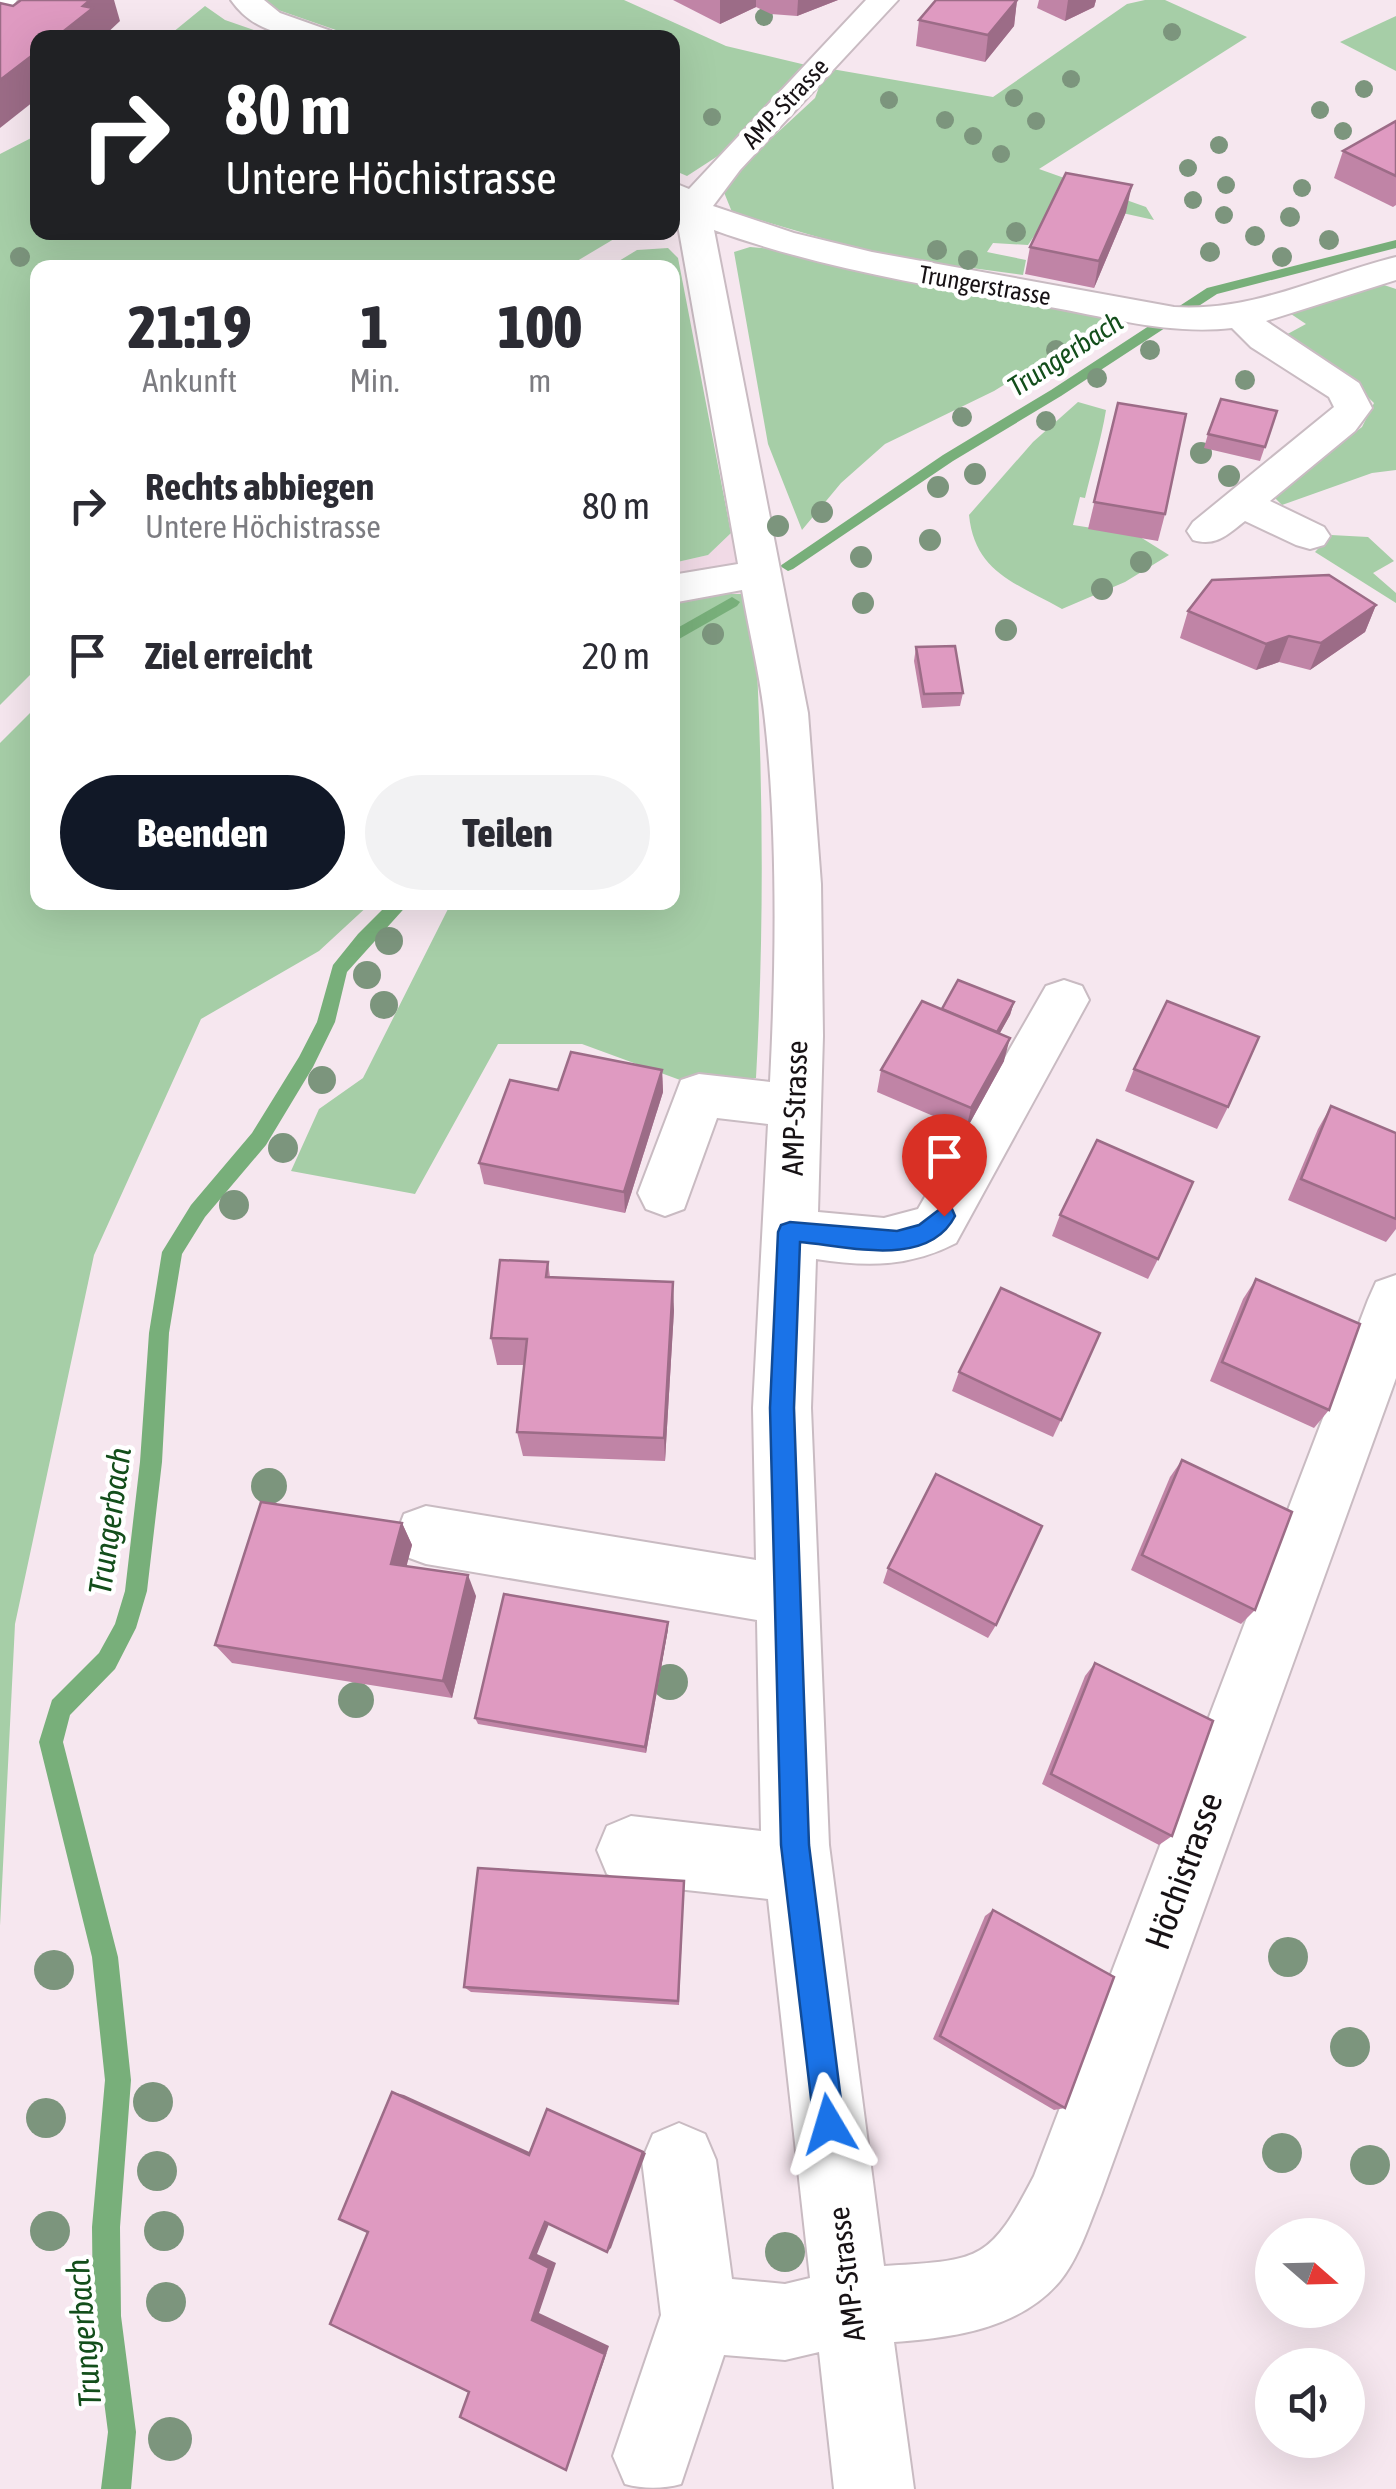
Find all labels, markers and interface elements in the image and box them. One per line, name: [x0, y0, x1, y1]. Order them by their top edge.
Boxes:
street label: AMP-Strasse: [736, 52, 834, 154]
text: 80 m: [225, 69, 351, 149]
icon: right: [60, 70, 190, 200]
text: Untere Höchistrasse: [225, 152, 557, 204]
street label: Trungerstrasse: [917, 260, 1053, 310]
text: 21:19: [128, 292, 251, 361]
text: 1: [360, 292, 389, 361]
text: 100: [497, 292, 582, 361]
water label: Trungerbach: [1002, 305, 1128, 403]
text: Ankunft: [143, 362, 237, 399]
text: Min.: [349, 362, 399, 399]
text: m: [528, 362, 551, 399]
text: Rechts abbiegen: [145, 465, 374, 508]
icon: right: [60, 478, 115, 533]
text: 80 m: [582, 484, 650, 527]
text: Untere Höchistrasse: [145, 508, 381, 545]
icon: arrive: [60, 628, 115, 683]
text: Ziel erreicht: [145, 634, 312, 677]
text: 20 m: [582, 634, 650, 677]
button: Beenden: [60, 775, 345, 890]
button: Teilen: [365, 775, 650, 890]
street label: AMP-Strasse: [775, 1040, 813, 1176]
pin: [902, 1114, 987, 1217]
icon: arrive: [917, 1129, 972, 1184]
water label: Trungerbach: [81, 1445, 138, 1597]
street label: Höchistrasse: [1136, 1787, 1230, 1954]
position arrow: [777, 2072, 881, 2176]
street label: AMP-Strasse: [821, 2205, 871, 2343]
north arrow: [1255, 2218, 1365, 2328]
map controls: [1255, 2218, 1365, 2458]
water label: Trungerbach: [59, 2258, 108, 2409]
button: sound: [1255, 2348, 1365, 2458]

